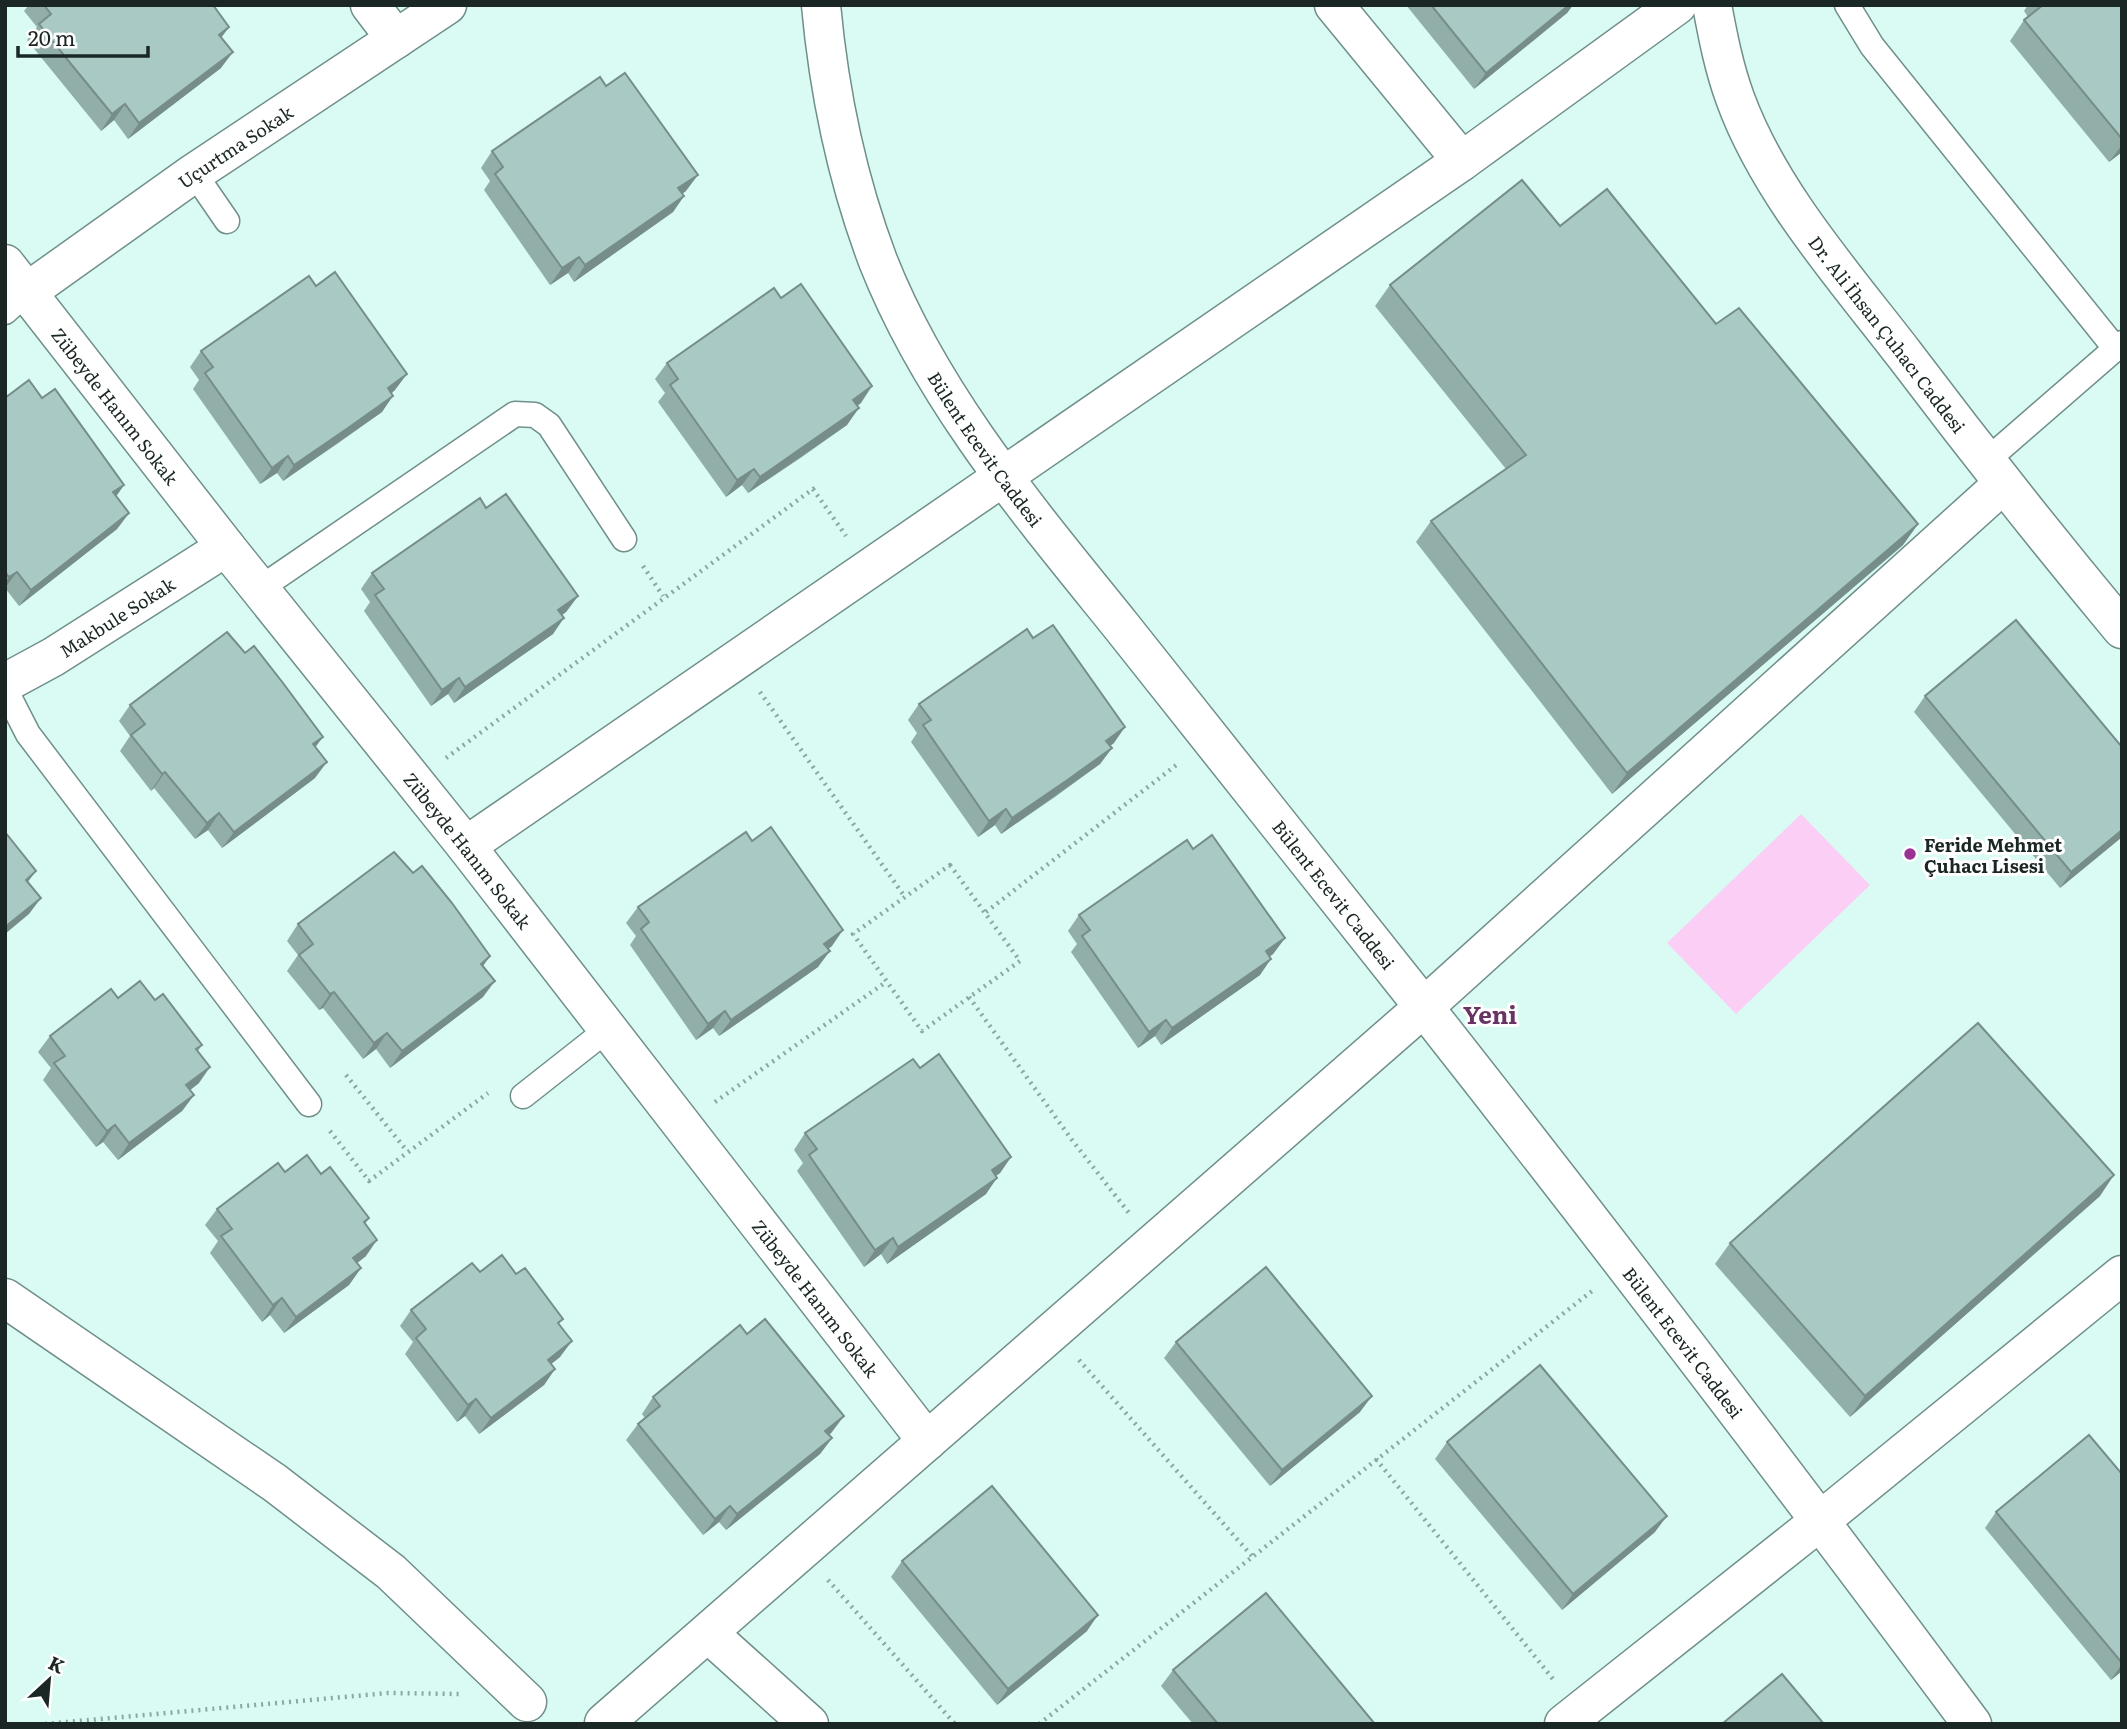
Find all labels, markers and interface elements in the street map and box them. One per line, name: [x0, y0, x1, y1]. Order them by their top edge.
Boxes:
scale bar: [18, 14, 147, 58]
text: 20 m: [28, 21, 75, 52]
street label: Uçurtma Sokak: [172, 97, 299, 194]
street label: Dr. Ali İhsan Çuhacı Caddesi: [1803, 229, 1973, 438]
street label: Zübeyde Hanım Sokak: [46, 322, 186, 491]
street label: Bülent Ecevit Caddesi: [922, 366, 1050, 532]
street label: Makbule Sokak: [54, 569, 181, 663]
street label: Zübeyde Hanım Sokak: [398, 766, 539, 935]
street label: Bülent Ecevit Caddesi: [1267, 814, 1402, 975]
place label: Feride Mehmet Çuhacı Lisesi: [1924, 831, 2062, 879]
marker: Feride Mehmet Çuhacı Lisesi: [1902, 846, 1918, 862]
district label: Yeni: [1463, 996, 1517, 1031]
street label: Zübeyde Hanım Sokak: [746, 1213, 886, 1383]
street label: Bülent Ecevit Caddesi: [1617, 1261, 1750, 1423]
north arrow: [14, 1645, 84, 1715]
text: K: [44, 1648, 70, 1680]

